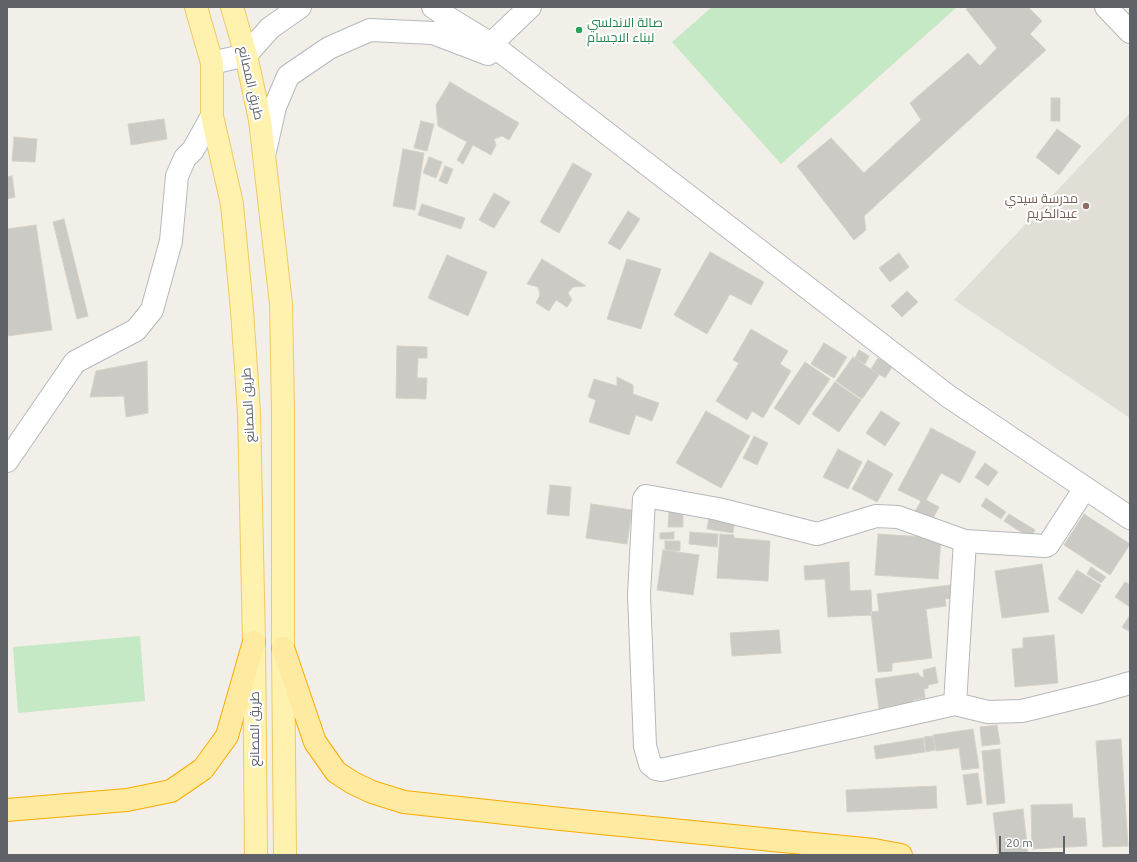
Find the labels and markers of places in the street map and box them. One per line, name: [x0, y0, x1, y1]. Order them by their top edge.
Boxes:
place label: صالة الاندلسي لبناء الاجسام: [587, 15, 663, 46]
marker: صالة الاندلسي لبناء الاجسام: [574, 25, 584, 35]
place label: مدرسة سيدي عبدالكريم: [1005, 191, 1078, 222]
marker: مدرسة سيدي عبدالكريم: [1081, 201, 1091, 211]

